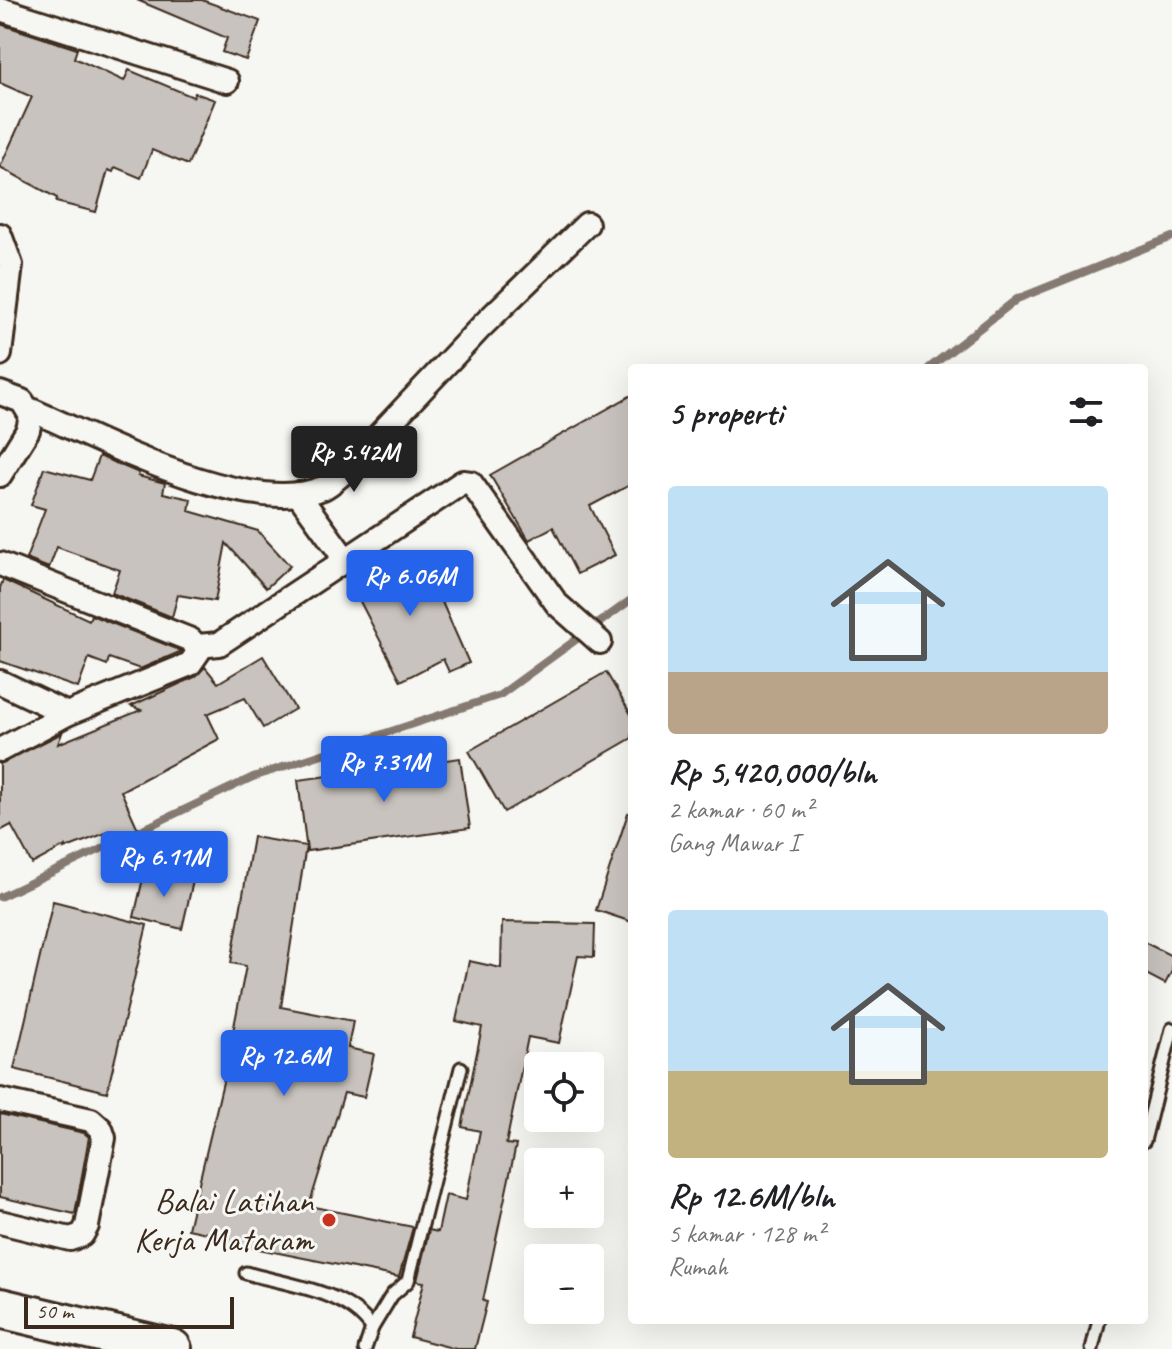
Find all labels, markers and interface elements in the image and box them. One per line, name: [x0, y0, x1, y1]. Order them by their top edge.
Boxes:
icon: filters: [1064, 390, 1108, 434]
text: 5 properti: [668, 391, 783, 434]
pin: Rp 5.42M: [271, 426, 437, 494]
text: Rp 5.42M: [309, 435, 399, 468]
icon: home: [816, 538, 960, 682]
pin: Rp 6.06M: [327, 550, 493, 618]
text: Rp 6.06M: [364, 559, 456, 592]
pin: Rp 7.31M: [301, 736, 467, 804]
text: Rp 7.31M: [339, 745, 429, 778]
text: Rp 5,420,000/bln: [668, 750, 876, 793]
text: 2 kamar · 60 m²: [668, 793, 813, 826]
text: Gang Mawar I: [668, 826, 799, 859]
pin: Rp 6.11M: [81, 831, 247, 899]
text: Rp 6.11M: [119, 840, 209, 873]
icon: home: [816, 962, 960, 1106]
pin: Rp 12.6M: [201, 1030, 367, 1098]
text: Rp 12.6M: [239, 1039, 329, 1072]
map controls: [524, 1052, 604, 1324]
button: locate: [524, 1052, 604, 1132]
button: +: [524, 1148, 604, 1228]
text: Rp 12.6M/bln: [668, 1174, 834, 1217]
place label: Balai Latihan Kerja Mataram: [134, 1179, 315, 1261]
marker: Balai Latihan Kerja Mataram: [320, 1211, 338, 1229]
text: 5 kamar · 128 m²: [668, 1217, 824, 1250]
button: −: [524, 1244, 604, 1324]
text: Rumah: [668, 1250, 728, 1283]
scale bar: [24, 1293, 234, 1329]
text: 50 m: [36, 1297, 73, 1325]

